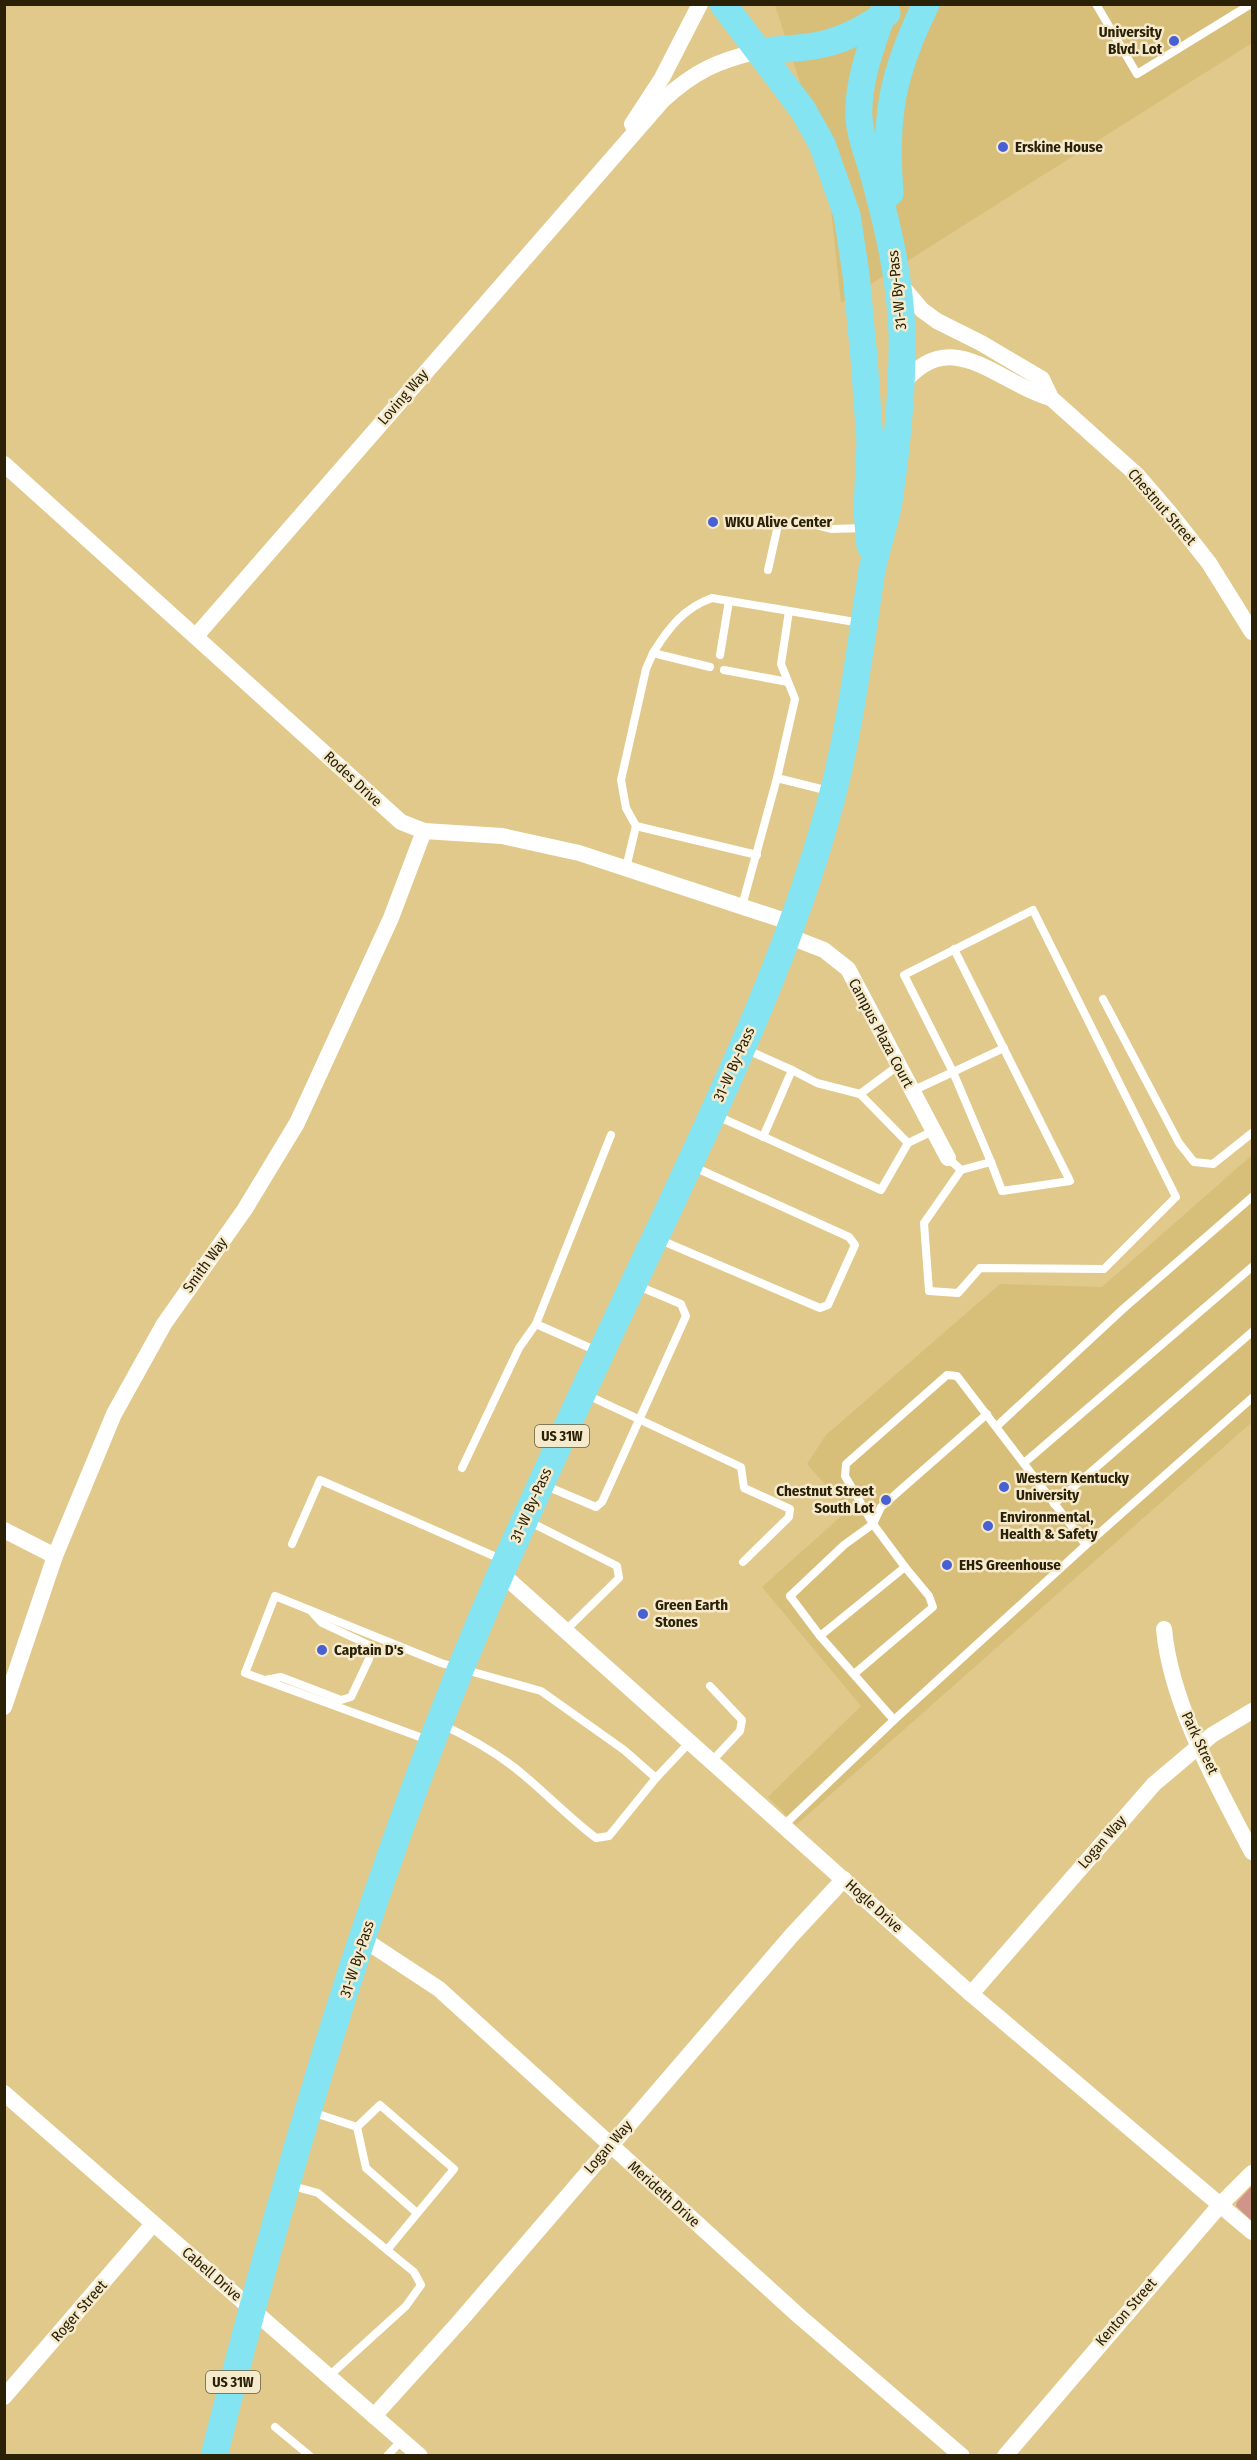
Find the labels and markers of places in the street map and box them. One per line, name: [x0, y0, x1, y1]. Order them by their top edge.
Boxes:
place label: University Blvd. Lot: [1099, 23, 1163, 58]
marker: University Blvd. Lot: [1167, 34, 1181, 48]
place label: Erskine House: [1015, 138, 1103, 156]
marker: Erskine House: [996, 140, 1010, 154]
place label: WKU Alive Center: [725, 513, 833, 531]
marker: WKU Alive Center: [706, 515, 720, 529]
place label: Western Kentucky University: [1016, 1469, 1130, 1504]
marker: Western Kentucky University: [997, 1480, 1011, 1494]
place label: Chestnut Street South Lot: [776, 1482, 875, 1517]
marker: Chestnut Street South Lot: [879, 1493, 893, 1507]
place label: Environmental, Health & Safety: [1000, 1508, 1099, 1543]
marker: Environmental, Health & Safety: [981, 1519, 995, 1533]
place label: EHS Greenhouse: [959, 1556, 1061, 1574]
marker: EHS Greenhouse: [940, 1558, 954, 1572]
place label: Green Earth Stones: [655, 1596, 728, 1631]
marker: Green Earth Stones: [636, 1607, 650, 1621]
place label: Captain D's: [334, 1641, 404, 1659]
marker: Captain D's: [315, 1643, 329, 1657]

